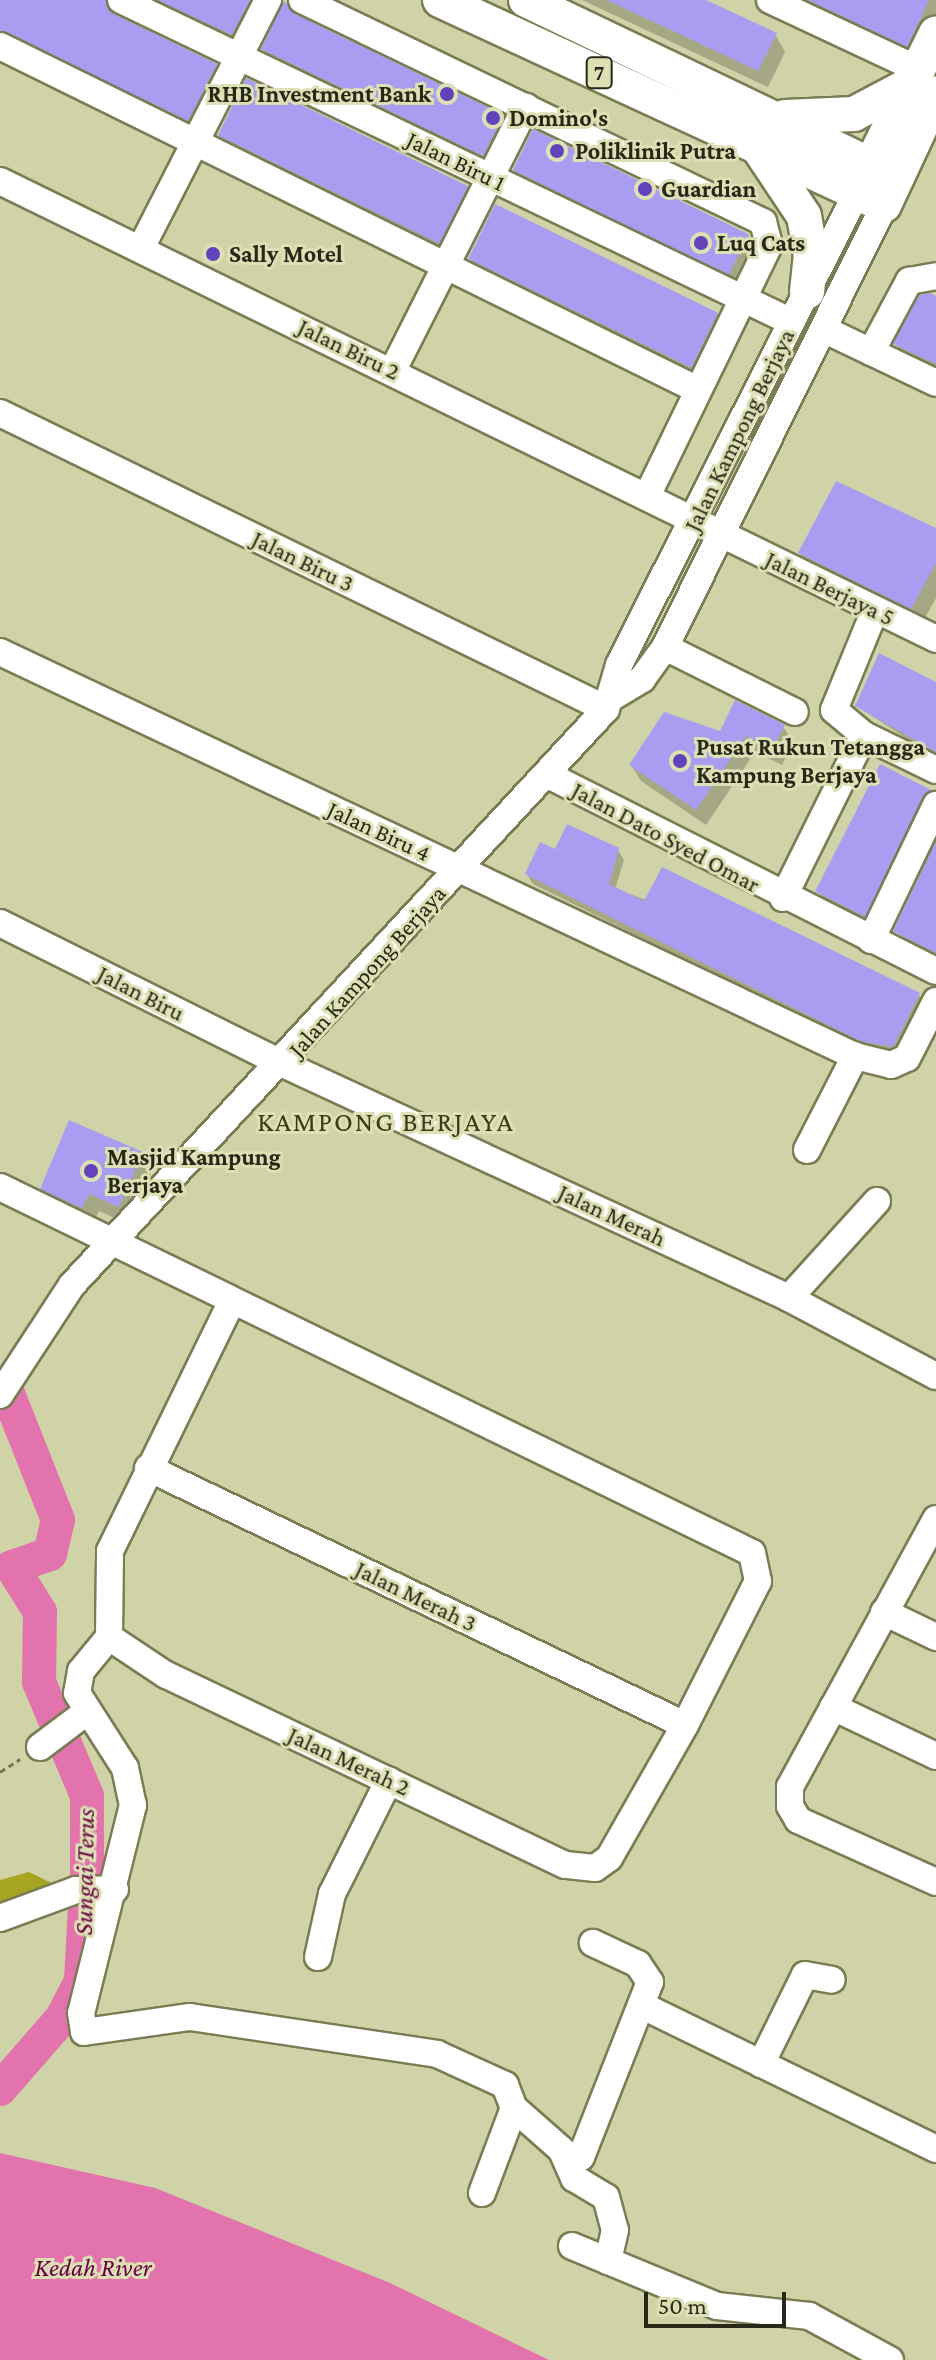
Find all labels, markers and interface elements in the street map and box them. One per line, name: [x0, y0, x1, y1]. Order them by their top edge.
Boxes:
road number: 7: [585, 55, 613, 91]
place label: RHB Investment Bank: [207, 80, 431, 108]
marker: RHB Investment Bank: [438, 85, 456, 103]
place label: Domino's: [509, 104, 608, 132]
marker: Domino's: [484, 109, 502, 127]
street label: Jalan Biru 1: [402, 125, 510, 197]
place label: Poliklinik Putra: [575, 137, 736, 165]
marker: Poliklinik Putra: [546, 140, 568, 162]
place label: Guardian: [661, 175, 756, 203]
marker: Guardian: [636, 180, 654, 198]
place label: Luq Cats: [717, 229, 805, 257]
marker: Luq Cats: [692, 234, 710, 252]
place label: Sally Motel: [229, 240, 343, 268]
marker: Sally Motel: [204, 245, 222, 263]
street label: Jalan Biru 2: [293, 312, 405, 386]
street label: Jalan Kampong Berjaya: [677, 324, 801, 536]
street label: Jalan Biru 3: [247, 524, 359, 598]
street label: Jalan Berjaya 5: [761, 544, 899, 632]
place label: Pusat Rukun Tetangga Kampung Berjaya: [696, 733, 925, 789]
marker: Pusat Rukun Tetangga Kampung Berjaya: [671, 752, 689, 770]
street label: Jalan Dato Syed Omar: [567, 775, 765, 899]
street label: Jalan Biru 4: [323, 795, 435, 867]
street label: Jalan Kampong Berjaya: [282, 879, 452, 1063]
street label: Jalan Biru: [93, 959, 189, 1027]
district label: KAMPONG BERJAYA: [257, 1105, 515, 1139]
place label: Masjid Kampung Berjaya: [107, 1143, 281, 1199]
marker: Masjid Kampung Berjaya: [82, 1162, 100, 1180]
street label: Jalan Merah: [554, 1178, 670, 1252]
street label: Jalan Merah 3: [351, 1554, 481, 1638]
street label: Jalan Merah 2: [283, 1720, 415, 1802]
water label: Sungai Terus: [68, 1808, 102, 1936]
water label: Kedah River: [34, 2252, 152, 2284]
scale bar: [648, 2276, 790, 2326]
text: 50 m: [658, 2292, 707, 2319]

